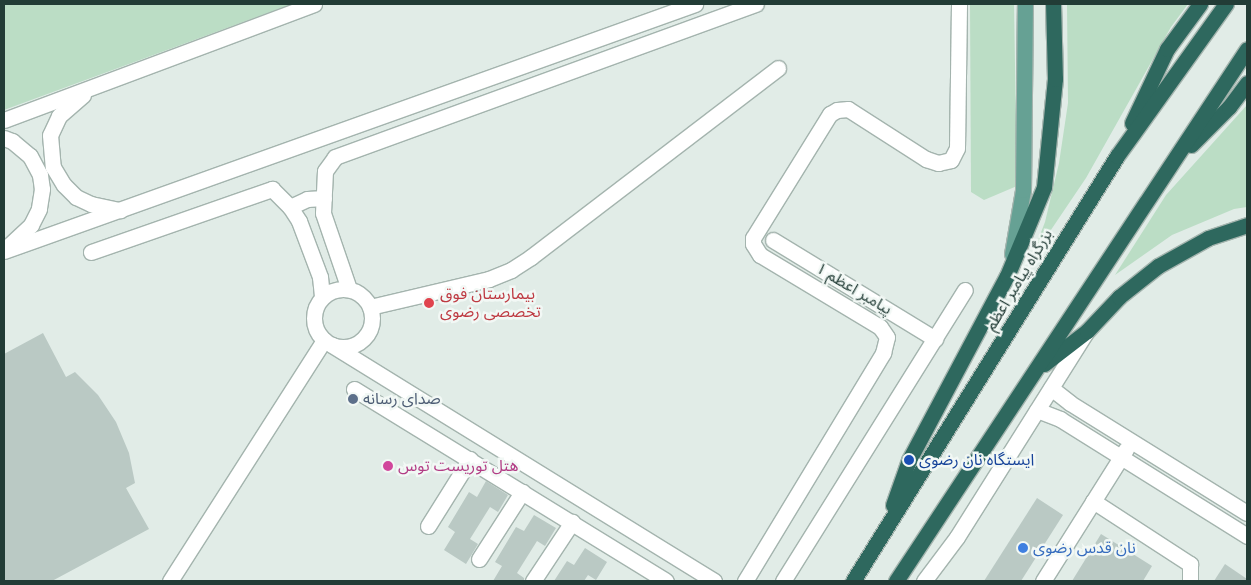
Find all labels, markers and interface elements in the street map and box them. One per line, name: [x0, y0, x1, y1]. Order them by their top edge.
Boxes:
street label: بزرگراه پیامبر اعظم: [981, 226, 1057, 334]
street label: پیامبر اعظم ۱: [812, 259, 896, 319]
place label: بیمارستان فوق تخصصی رضوی: [440, 284, 541, 322]
marker: بیمارستان فوق تخصصی رضوی: [422, 296, 436, 310]
place label: صدای رسانه: [363, 389, 441, 409]
marker: صدای رسانه: [347, 393, 359, 405]
place label: ایستگاه نان رضوی: [919, 450, 1034, 470]
marker: ایستگاه نان رضوی: [903, 454, 915, 466]
place label: هتل توریست توس: [398, 456, 518, 476]
marker: هتل توریست توس: [382, 460, 394, 472]
place label: نان قدس رضوی: [1033, 538, 1136, 558]
marker: نان قدس رضوی: [1017, 542, 1029, 554]

